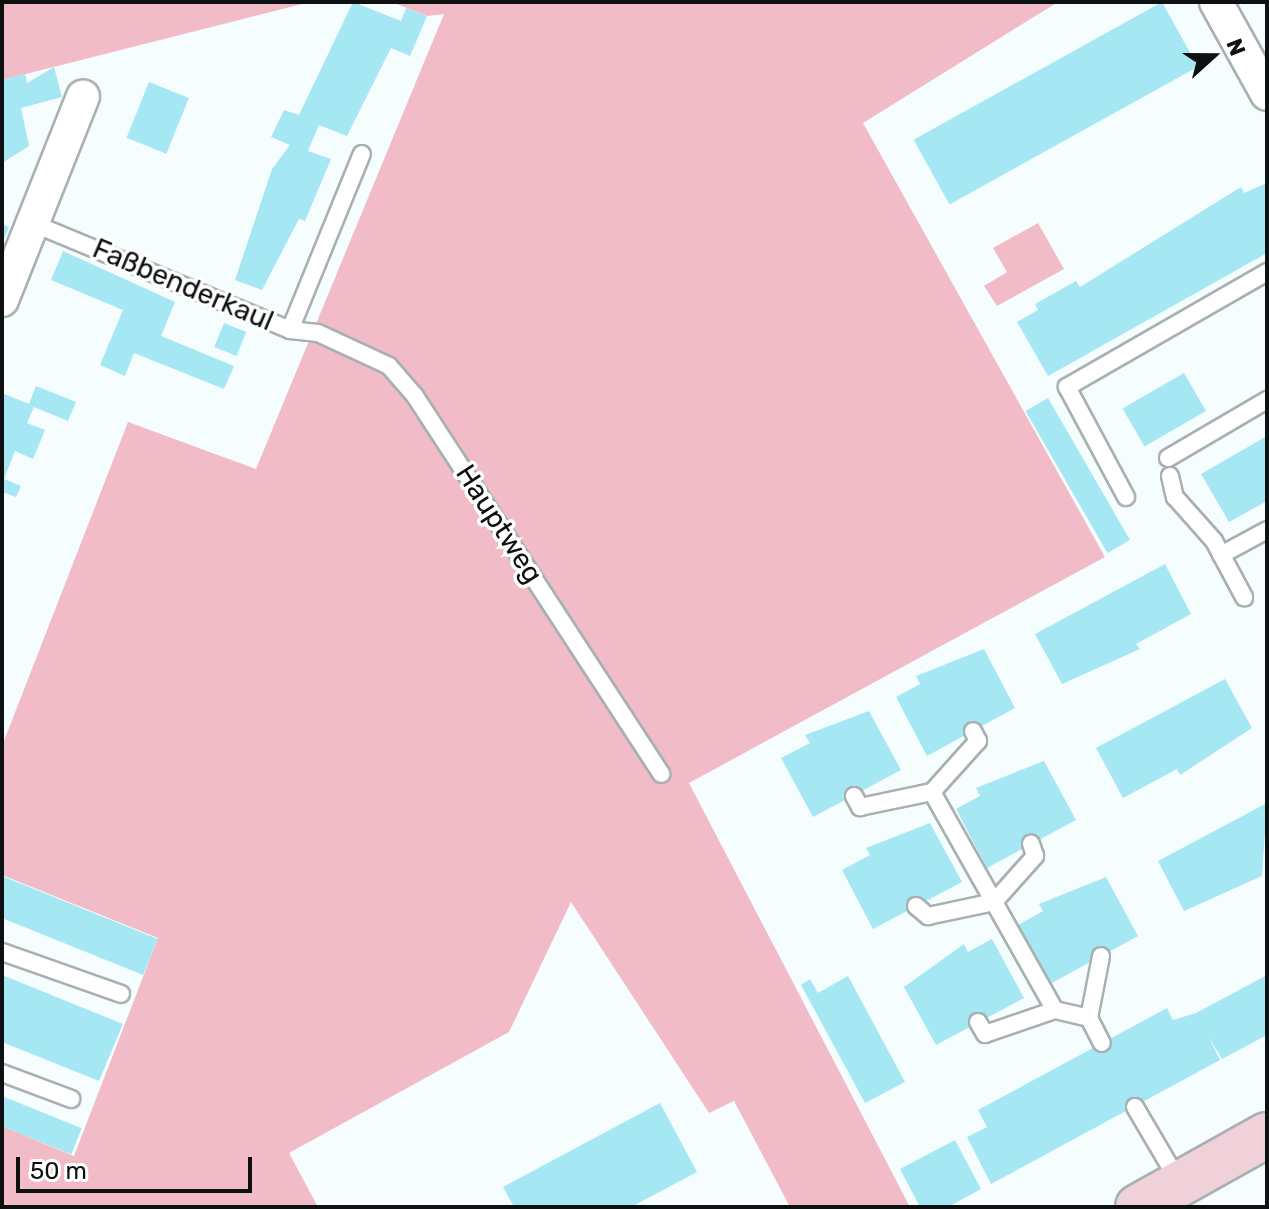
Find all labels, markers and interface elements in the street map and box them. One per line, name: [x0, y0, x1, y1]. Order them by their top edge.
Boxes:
north arrow: [1173, 16, 1253, 96]
text: N: [1220, 35, 1251, 59]
street label: Faßbenderkaul: [88, 232, 278, 338]
street label: Hauptweg: [448, 459, 550, 589]
scale bar: [20, 1141, 256, 1191]
text: 50 m: [30, 1157, 87, 1185]

